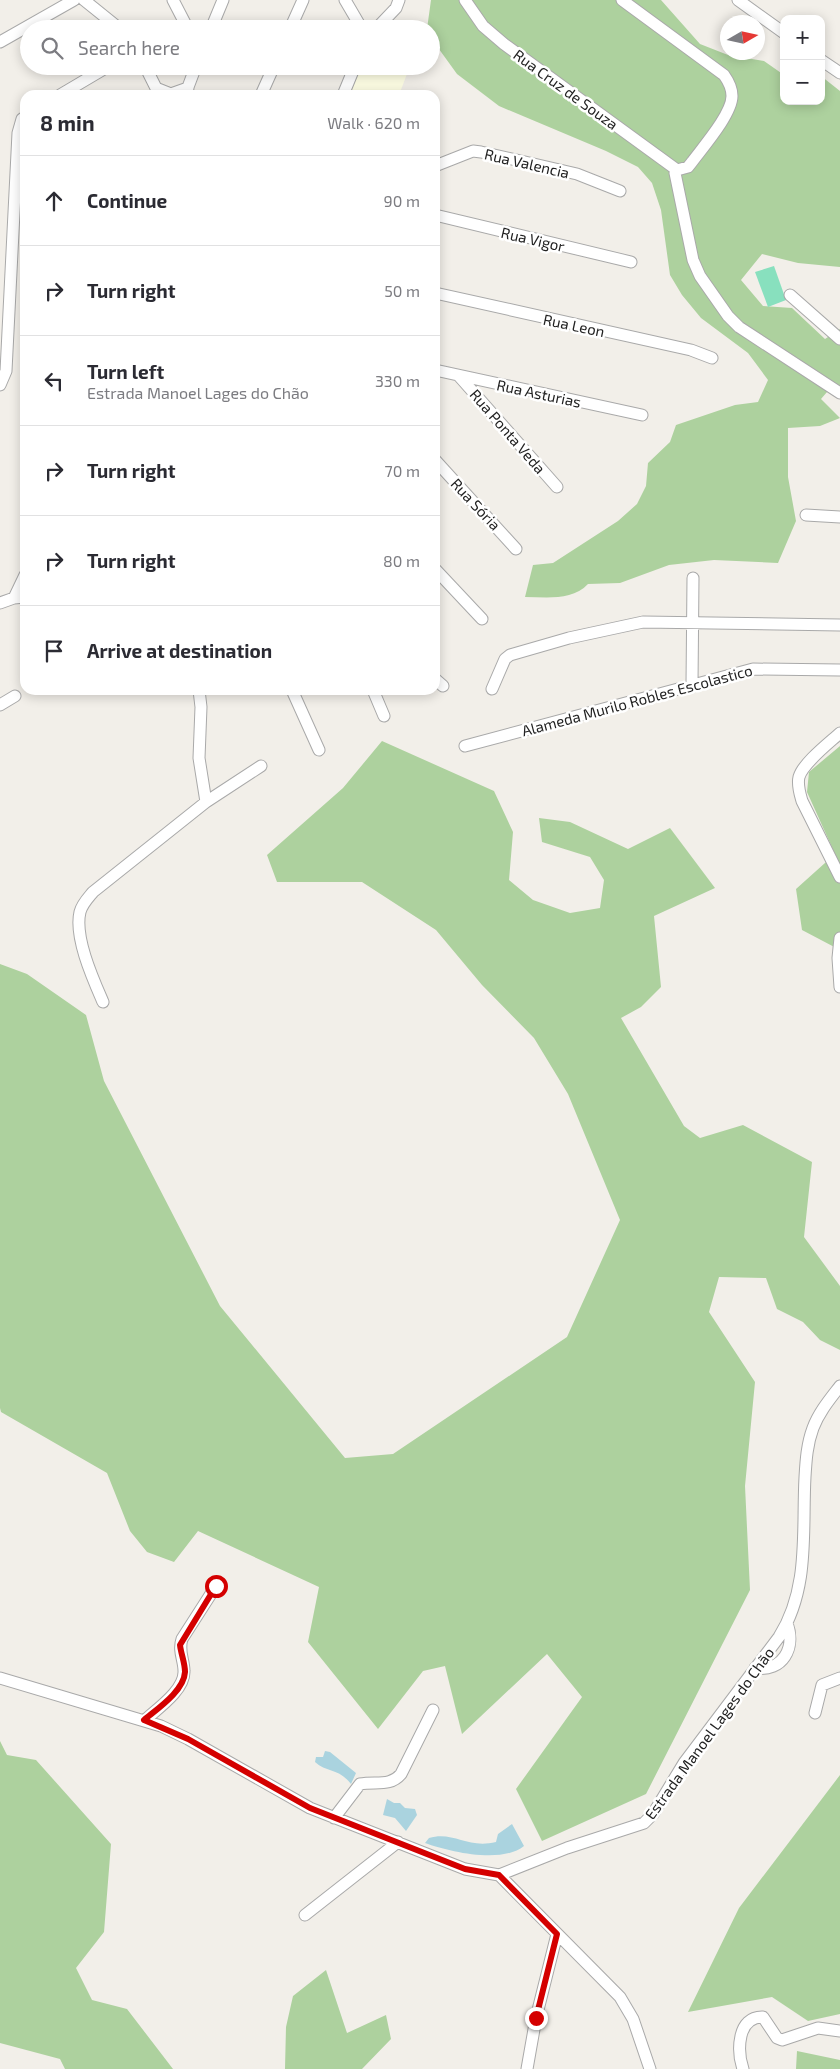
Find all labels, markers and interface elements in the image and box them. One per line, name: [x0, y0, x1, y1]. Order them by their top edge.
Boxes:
north arrow: [720, 15, 765, 60]
map controls: [780, 15, 825, 105]
button: +: [780, 15, 825, 60]
search box: [20, 20, 440, 75]
icon: search: [38, 34, 66, 62]
text: Search here: [78, 36, 180, 59]
street label: Rua Cruz de Souza: [510, 45, 622, 133]
button: −: [780, 60, 825, 105]
text: 8 min: [40, 110, 95, 135]
text: Walk · 620 m: [327, 113, 420, 132]
street label: Rua Valencia: [483, 144, 571, 182]
icon: ahead: [40, 187, 68, 215]
text: Continue: [87, 189, 167, 212]
text: 90 m: [384, 191, 420, 210]
street label: Rua Vigor: [499, 223, 567, 255]
icon: right: [40, 277, 68, 305]
text: Turn right: [87, 279, 175, 302]
text: 50 m: [384, 281, 420, 300]
street label: Rua Leon: [542, 310, 606, 340]
text: Turn left: [87, 360, 164, 383]
icon: left: [40, 367, 68, 395]
text: 330 m: [375, 371, 420, 390]
street label: Rua Asturias: [495, 375, 583, 411]
text: Estrada Manoel Lages do Chão: [87, 383, 309, 402]
street label: Rua Ponta Veda: [467, 385, 549, 477]
icon: right: [40, 457, 68, 485]
text: Turn right: [87, 459, 175, 482]
text: 70 m: [385, 461, 420, 480]
street label: Rua Sória: [447, 474, 505, 534]
icon: right: [40, 547, 68, 575]
text: Turn right: [87, 549, 175, 572]
text: 80 m: [383, 551, 420, 570]
icon: arrive: [40, 637, 68, 665]
text: Arrive at destination: [87, 639, 272, 662]
street label: Alameda Murilo Robles Escolastico: [520, 660, 754, 740]
route start: [205, 1575, 228, 1598]
street label: Estrada Manoel Lages do Chão: [641, 1644, 777, 1822]
route end: [525, 2007, 548, 2030]

